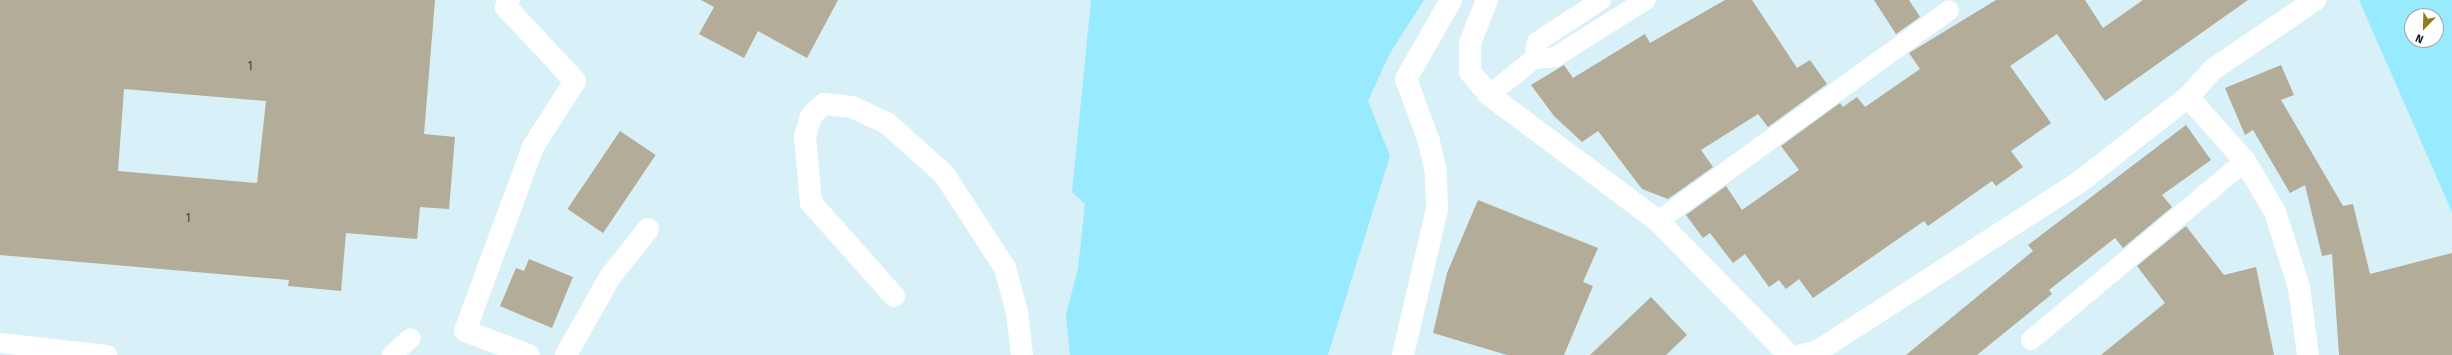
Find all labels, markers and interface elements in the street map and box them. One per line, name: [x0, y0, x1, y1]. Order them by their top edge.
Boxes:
north arrow: [2404, 8, 2444, 48]
text: N: [2414, 31, 2425, 46]
house number: 1: [247, 60, 253, 74]
house number: 1: [185, 212, 191, 226]

